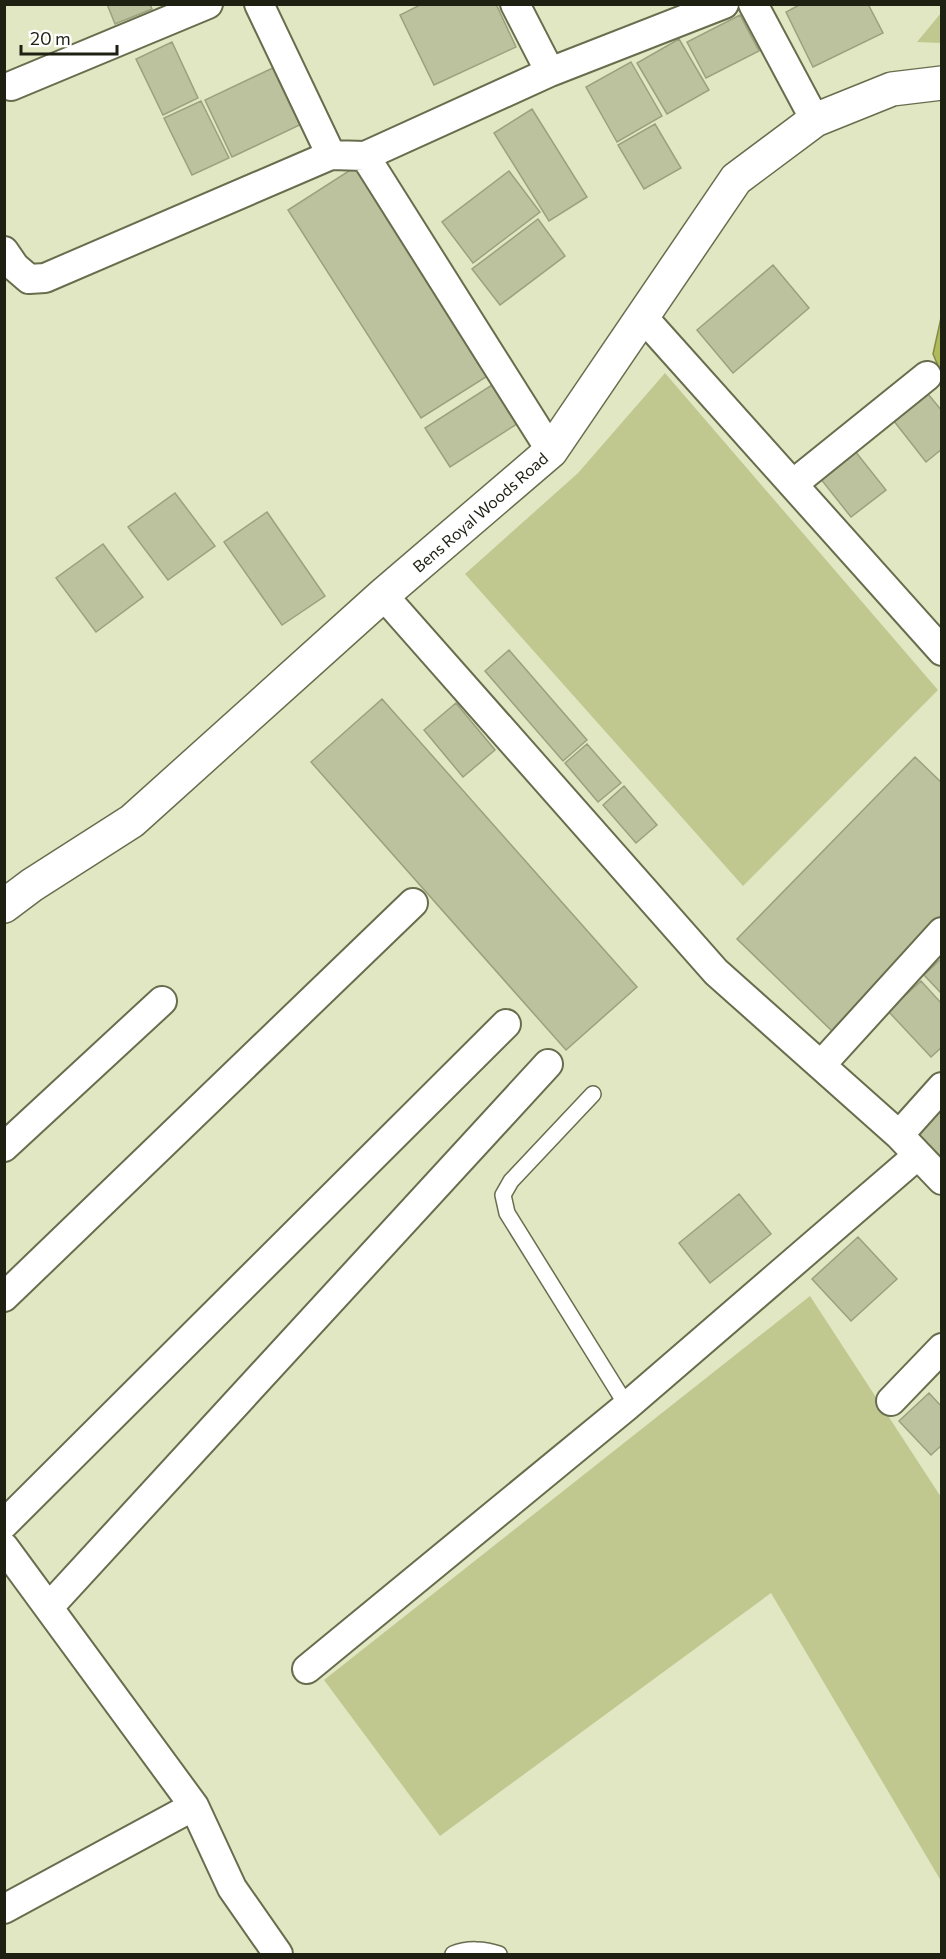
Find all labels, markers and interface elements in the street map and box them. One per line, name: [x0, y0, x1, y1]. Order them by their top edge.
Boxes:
scale bar: [21, 18, 117, 56]
text: 20 m: [30, 27, 71, 49]
street label: Bens Royal Woods Road: [409, 448, 551, 576]

